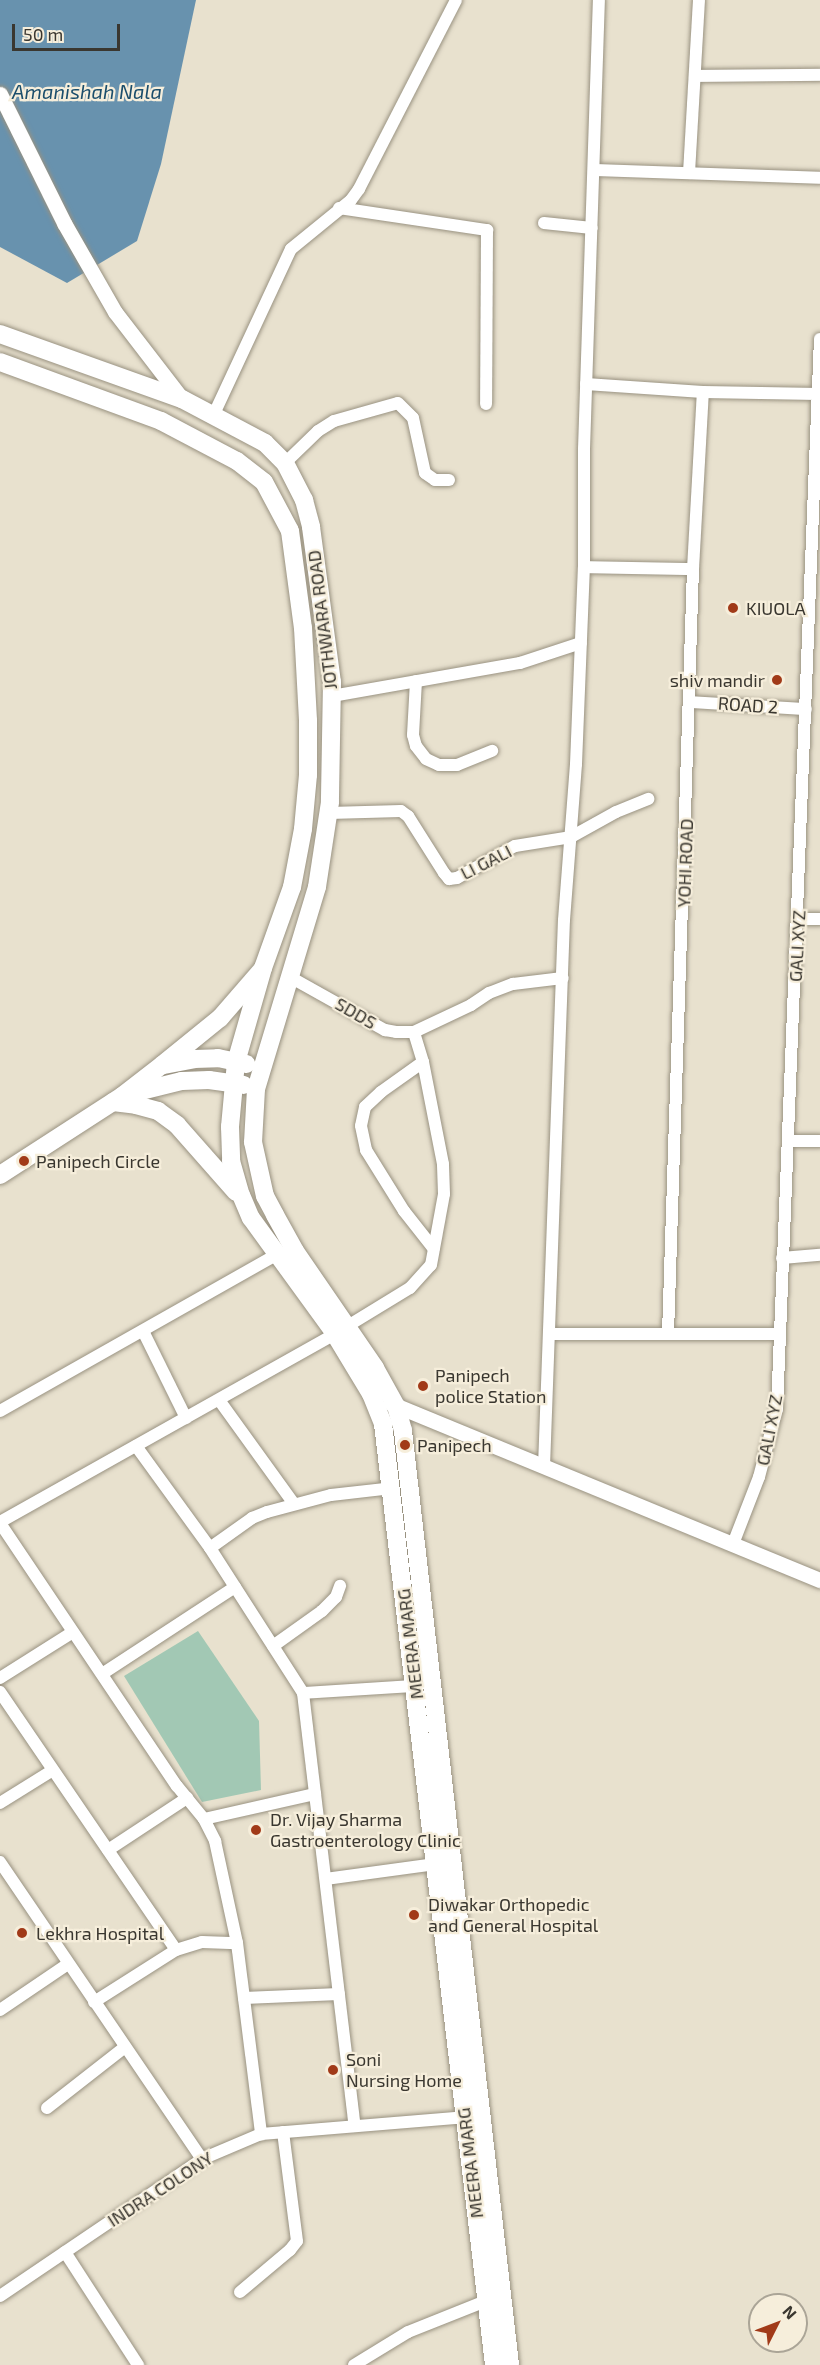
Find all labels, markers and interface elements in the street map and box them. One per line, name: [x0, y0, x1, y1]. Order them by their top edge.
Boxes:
scale bar: [15, 12, 123, 50]
text: 50 m: [23, 23, 63, 45]
water label: Amanishah Nala: [12, 79, 162, 103]
street label: JOTHWARA ROAD: [303, 549, 341, 691]
place label: KIUOLA: [746, 597, 806, 619]
marker: KIUOLA: [724, 599, 742, 617]
place label: shiv mandir: [669, 669, 765, 691]
marker: shiv mandir: [770, 673, 784, 687]
street label: ROAD 2: [717, 692, 779, 718]
street label: YOHI ROAD: [673, 818, 697, 908]
street label: LI GALI: [457, 840, 515, 884]
street label: GALI XYZ: [784, 910, 810, 982]
street label: SDDS: [332, 993, 380, 1033]
place label: Panipech Circle: [36, 1150, 160, 1172]
marker: Panipech Circle: [17, 1154, 31, 1168]
place label: Panipech police Station: [435, 1365, 547, 1408]
marker: Panipech police Station: [416, 1379, 430, 1393]
street label: GALI XYZ: [752, 1393, 786, 1467]
place label: Panipech: [417, 1434, 492, 1456]
marker: Panipech: [398, 1438, 412, 1452]
street label: MEERA MARG: [392, 1587, 428, 1701]
place label: Dr. Vijay Sharma Gastroenterology Clinic: [270, 1809, 461, 1852]
marker: Dr. Vijay Sharma Gastroenterology Clinic: [247, 1821, 265, 1839]
place label: Diwakar Orthopedic and General Hospital: [428, 1894, 599, 1936]
marker: Diwakar Orthopedic and General Hospital: [405, 1906, 423, 1924]
place label: Lekhra Hospital: [36, 1922, 164, 1944]
marker: Lekhra Hospital: [13, 1924, 31, 1942]
place label: Soni Nursing Home: [346, 2049, 462, 2092]
marker: Soni Nursing Home: [324, 2061, 342, 2079]
street label: MEERA MARG: [452, 2106, 488, 2220]
street label: INDRA COLONY: [103, 2147, 217, 2231]
north arrow: [748, 2293, 808, 2353]
text: N: [779, 2301, 801, 2323]

